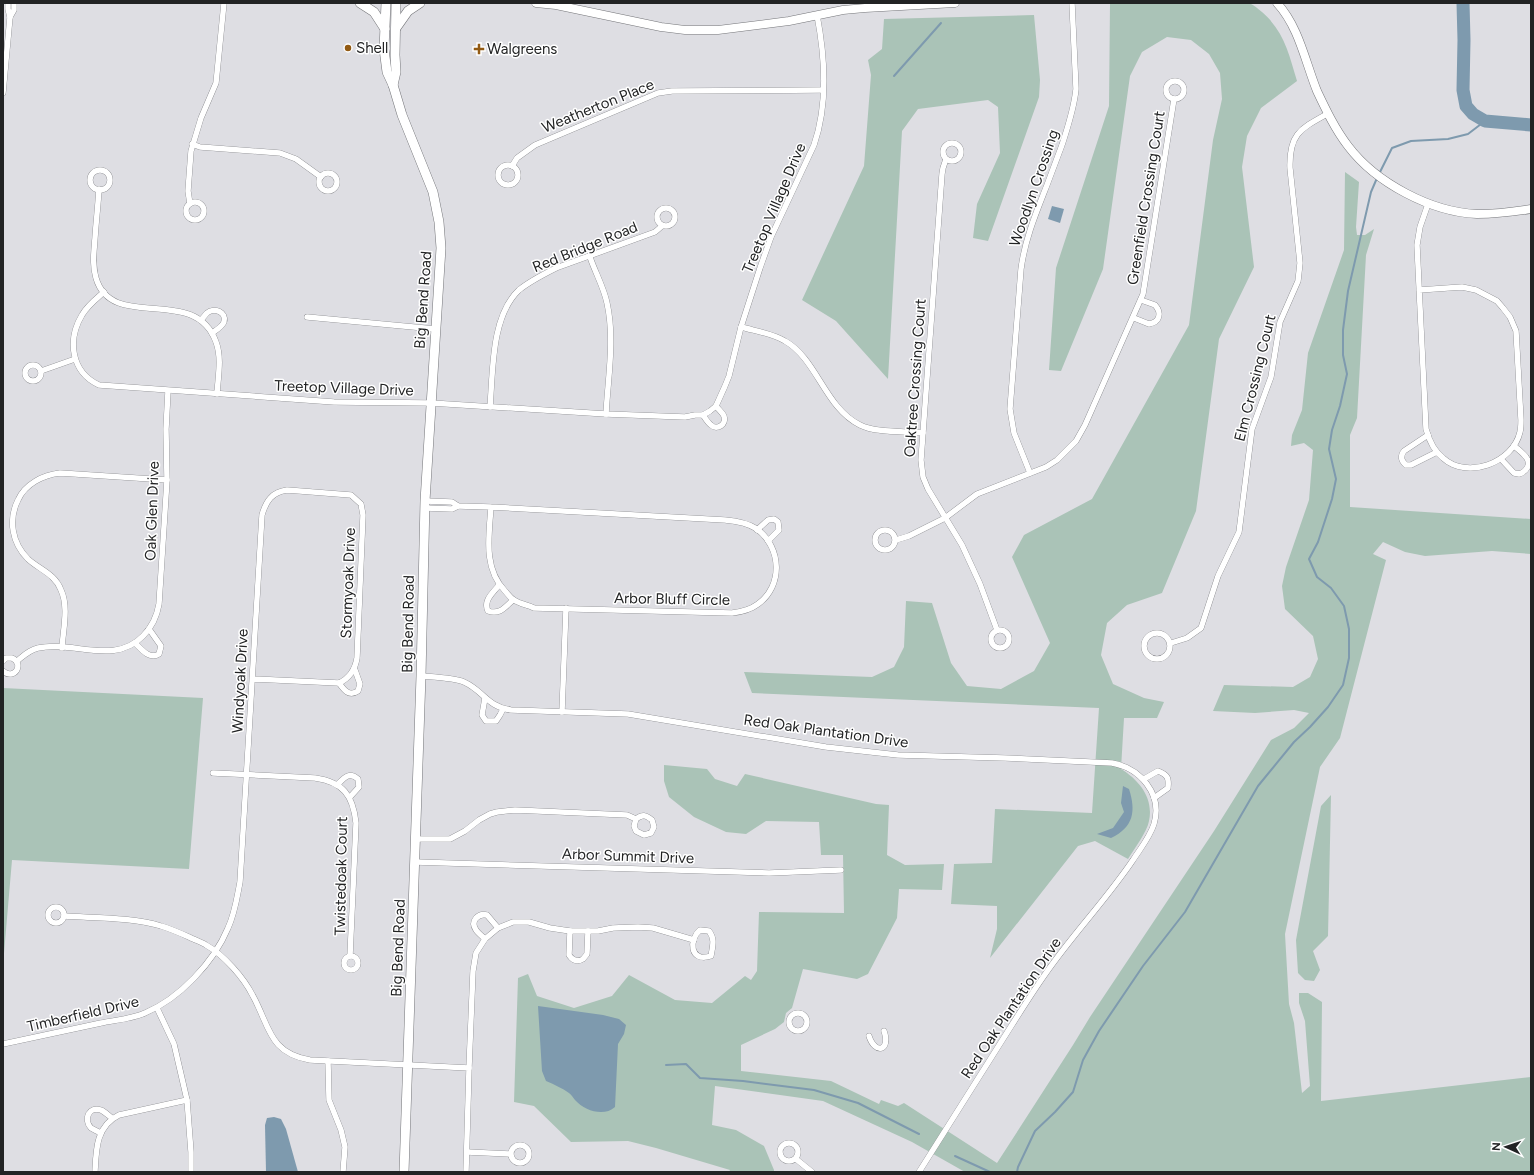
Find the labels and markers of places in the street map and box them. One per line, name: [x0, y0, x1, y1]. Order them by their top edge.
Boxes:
place label: Shell: [356, 39, 388, 57]
place label: Walgreens: [487, 40, 557, 58]
marker: Shell: [343, 43, 353, 53]
marker: Walgreens: [474, 44, 484, 54]

